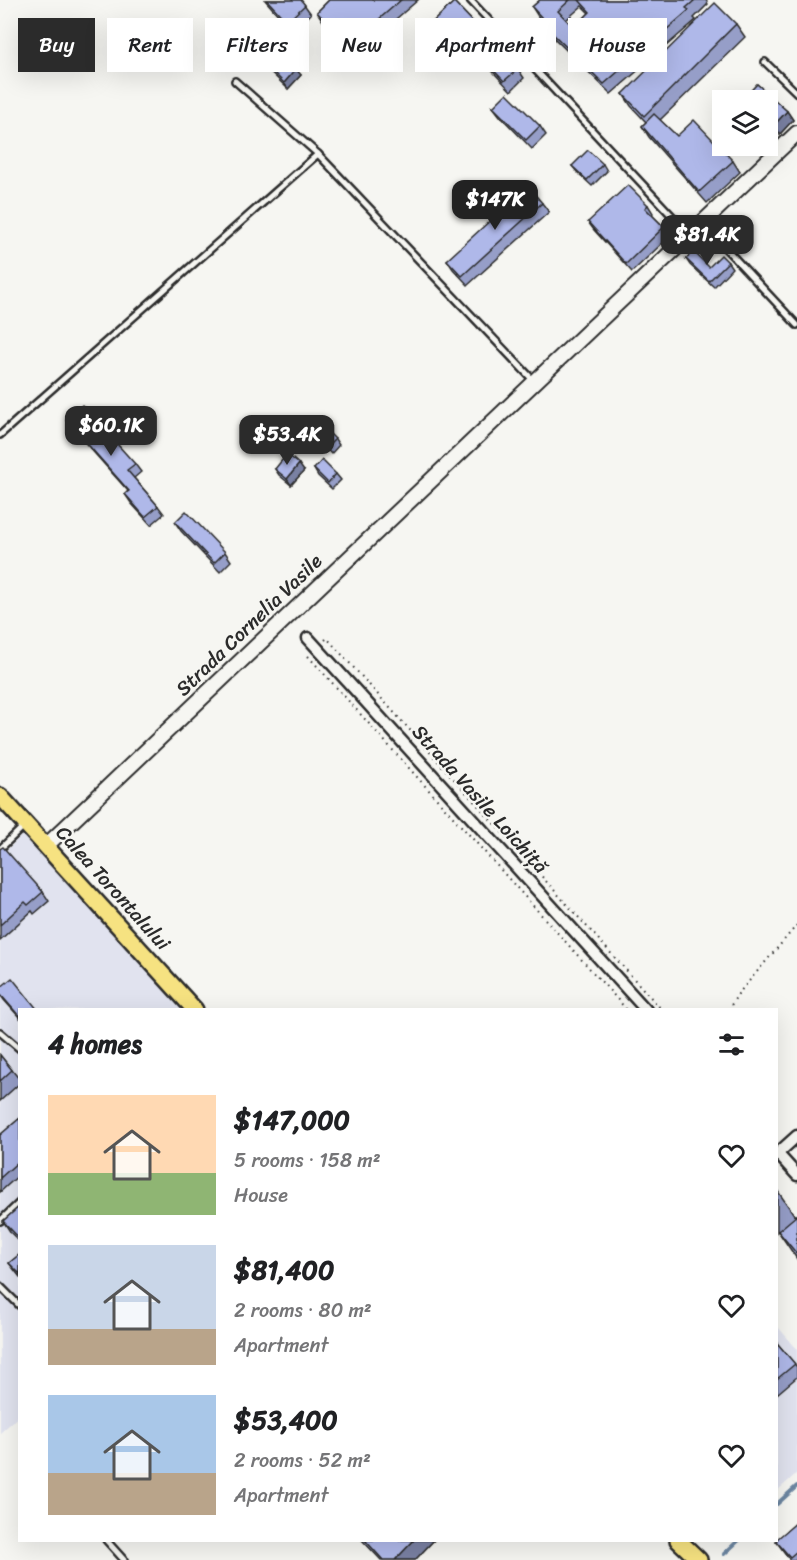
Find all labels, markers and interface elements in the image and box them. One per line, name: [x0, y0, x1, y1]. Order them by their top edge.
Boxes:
chip: Buy: [18, 18, 95, 72]
chip: Rent: [107, 18, 193, 72]
chip: Filters: [205, 18, 309, 72]
chip: New: [321, 18, 403, 72]
chip: Apartment: [415, 18, 556, 72]
chip: House: [568, 18, 667, 72]
map controls: [712, 90, 778, 156]
button: layers: [712, 90, 778, 156]
pin: $147K: [453, 180, 537, 231]
text: $147K: [466, 182, 524, 217]
pin: $81.4K: [658, 215, 756, 266]
text: $81.4K: [675, 217, 739, 252]
pin: $60.1K: [62, 406, 160, 457]
text: $60.1K: [79, 408, 143, 443]
pin: $53.4K: [238, 415, 336, 466]
text: $53.4K: [253, 417, 321, 452]
street label: Strada Cornelia Vasile: [167, 545, 331, 705]
street label: Strada Vasile Loichiță: [403, 716, 558, 882]
street label: Calea Torontalului: [47, 817, 180, 959]
text: 4 homes: [48, 1021, 142, 1067]
icon: filters: [715, 1028, 748, 1061]
text: $147,000: [234, 1097, 350, 1143]
icon: home: [96, 1119, 168, 1191]
icon: heart: [715, 1139, 748, 1172]
text: 5 rooms · 158 m²: [234, 1143, 381, 1178]
text: House: [234, 1178, 288, 1213]
text: $81,400: [234, 1247, 334, 1293]
icon: home: [96, 1269, 168, 1341]
icon: heart: [715, 1289, 748, 1322]
text: 2 rooms · 80 m²: [234, 1293, 372, 1328]
text: Apartment: [234, 1328, 328, 1363]
text: $53,400: [234, 1397, 338, 1443]
icon: home: [96, 1419, 168, 1491]
icon: heart: [715, 1439, 748, 1472]
text: 2 rooms · 52 m²: [234, 1443, 371, 1478]
text: Apartment: [234, 1478, 328, 1513]

